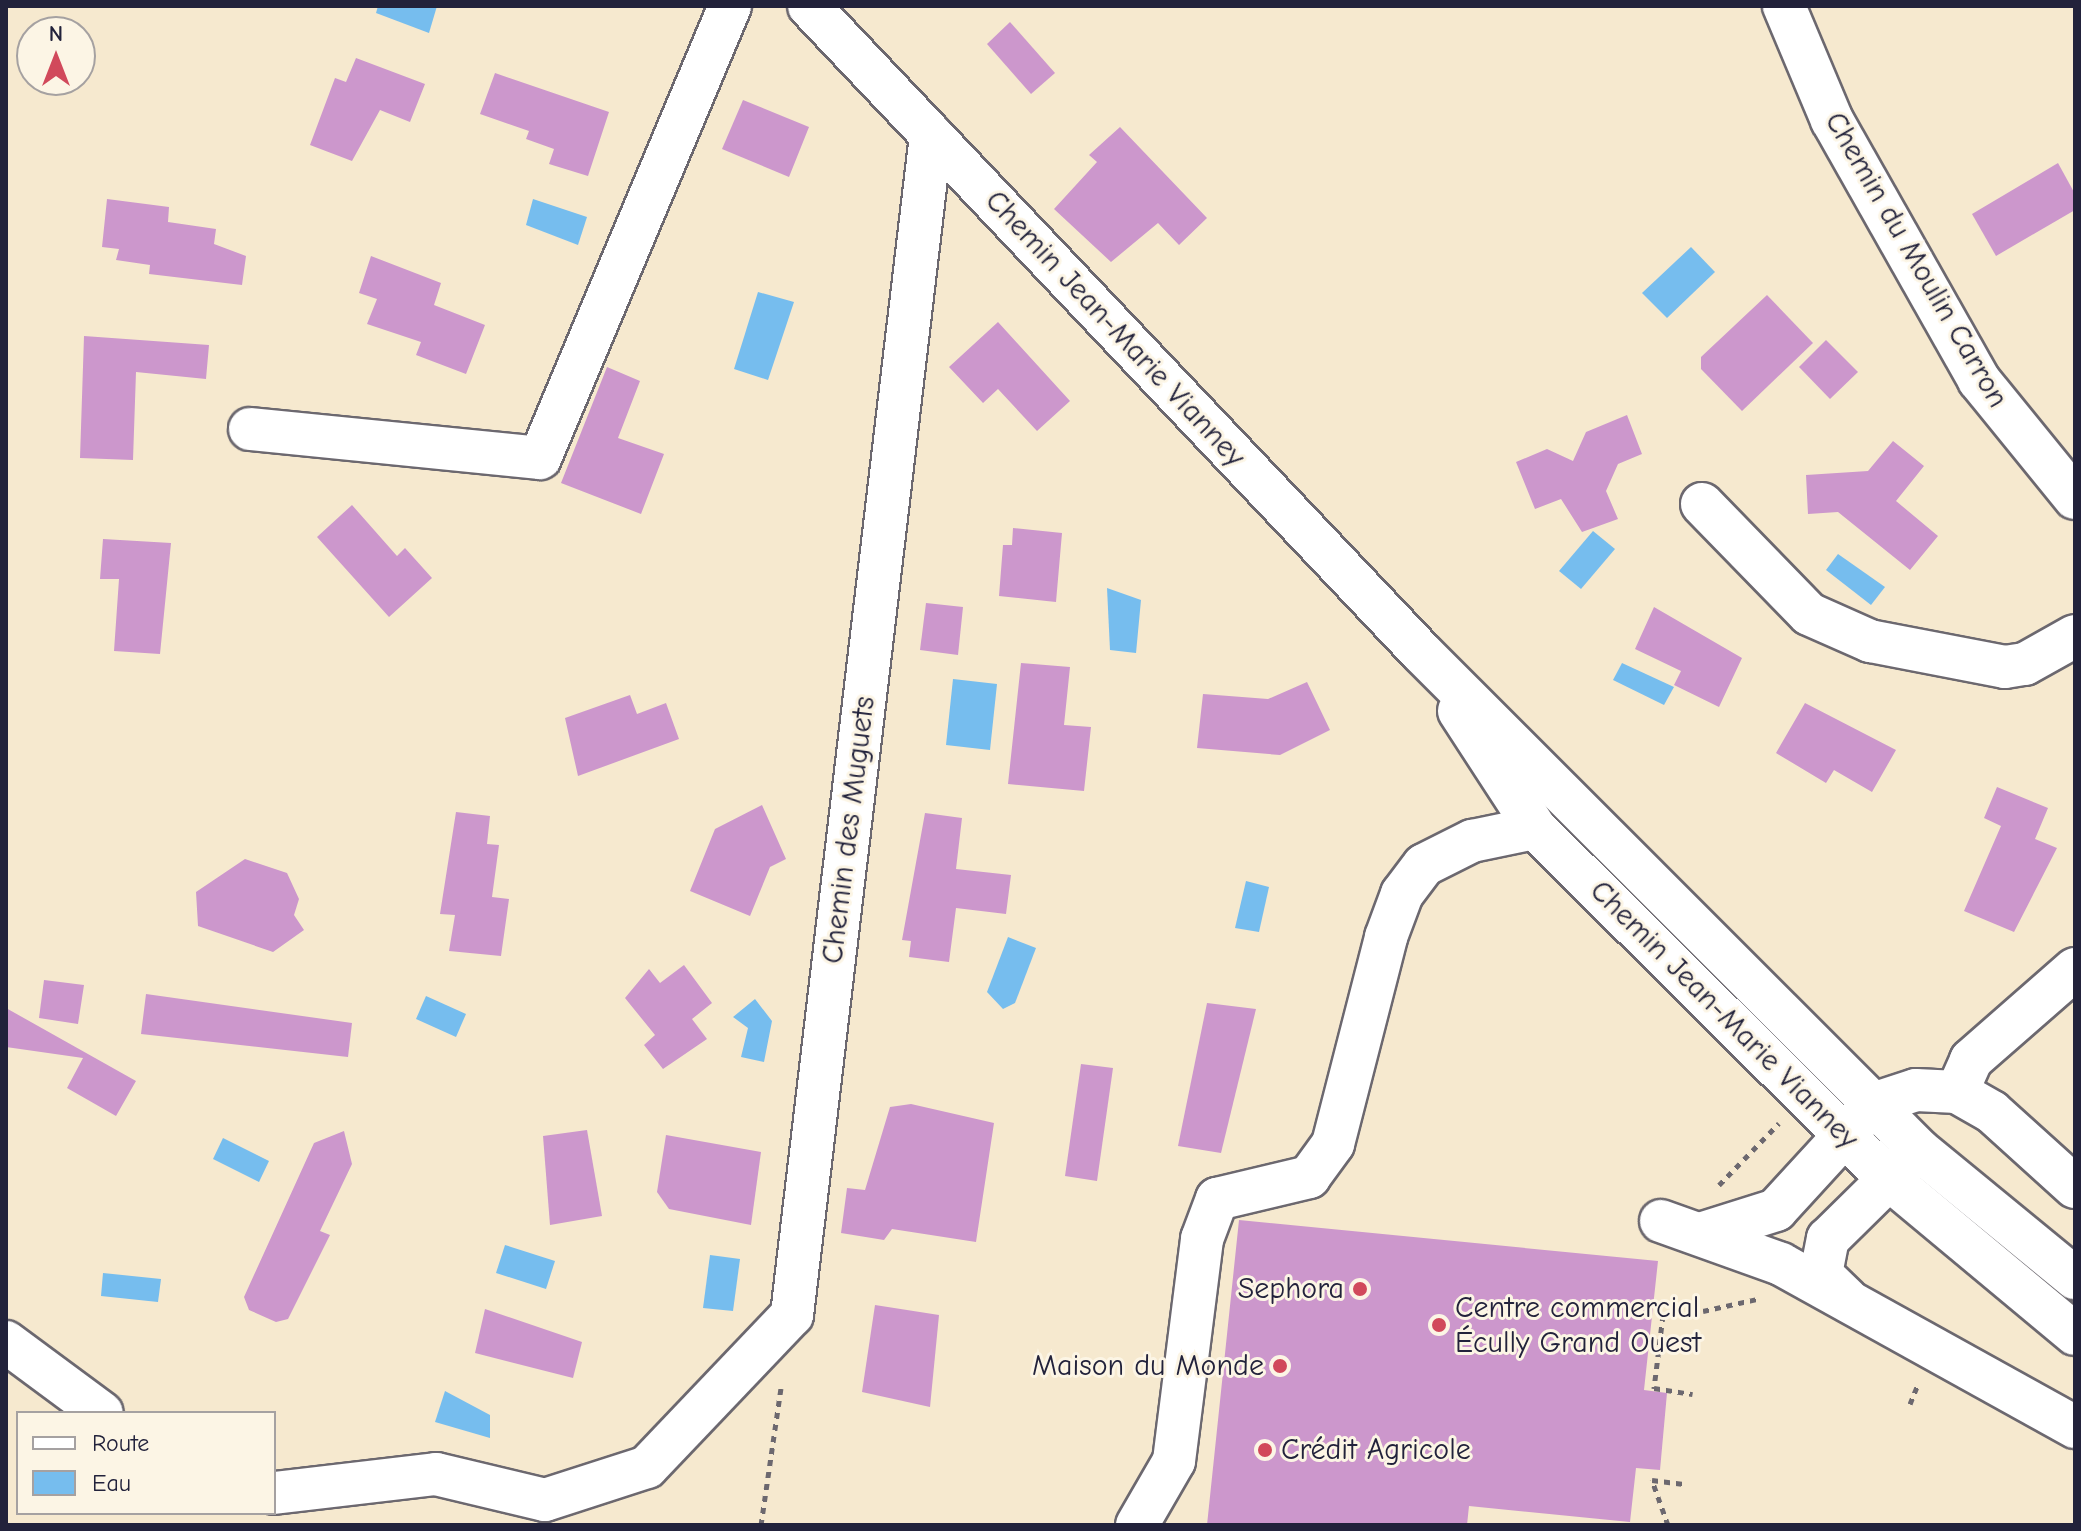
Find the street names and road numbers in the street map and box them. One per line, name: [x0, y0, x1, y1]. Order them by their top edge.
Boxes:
street label: Chemin du Moulin Carron: [1817, 106, 2015, 414]
street label: Chemin Jean-Marie Vianney: [977, 183, 1253, 475]
street label: Chemin des Muguets: [815, 694, 883, 966]
street label: Chemin Jean-Marie Vianney: [1582, 873, 1866, 1157]

